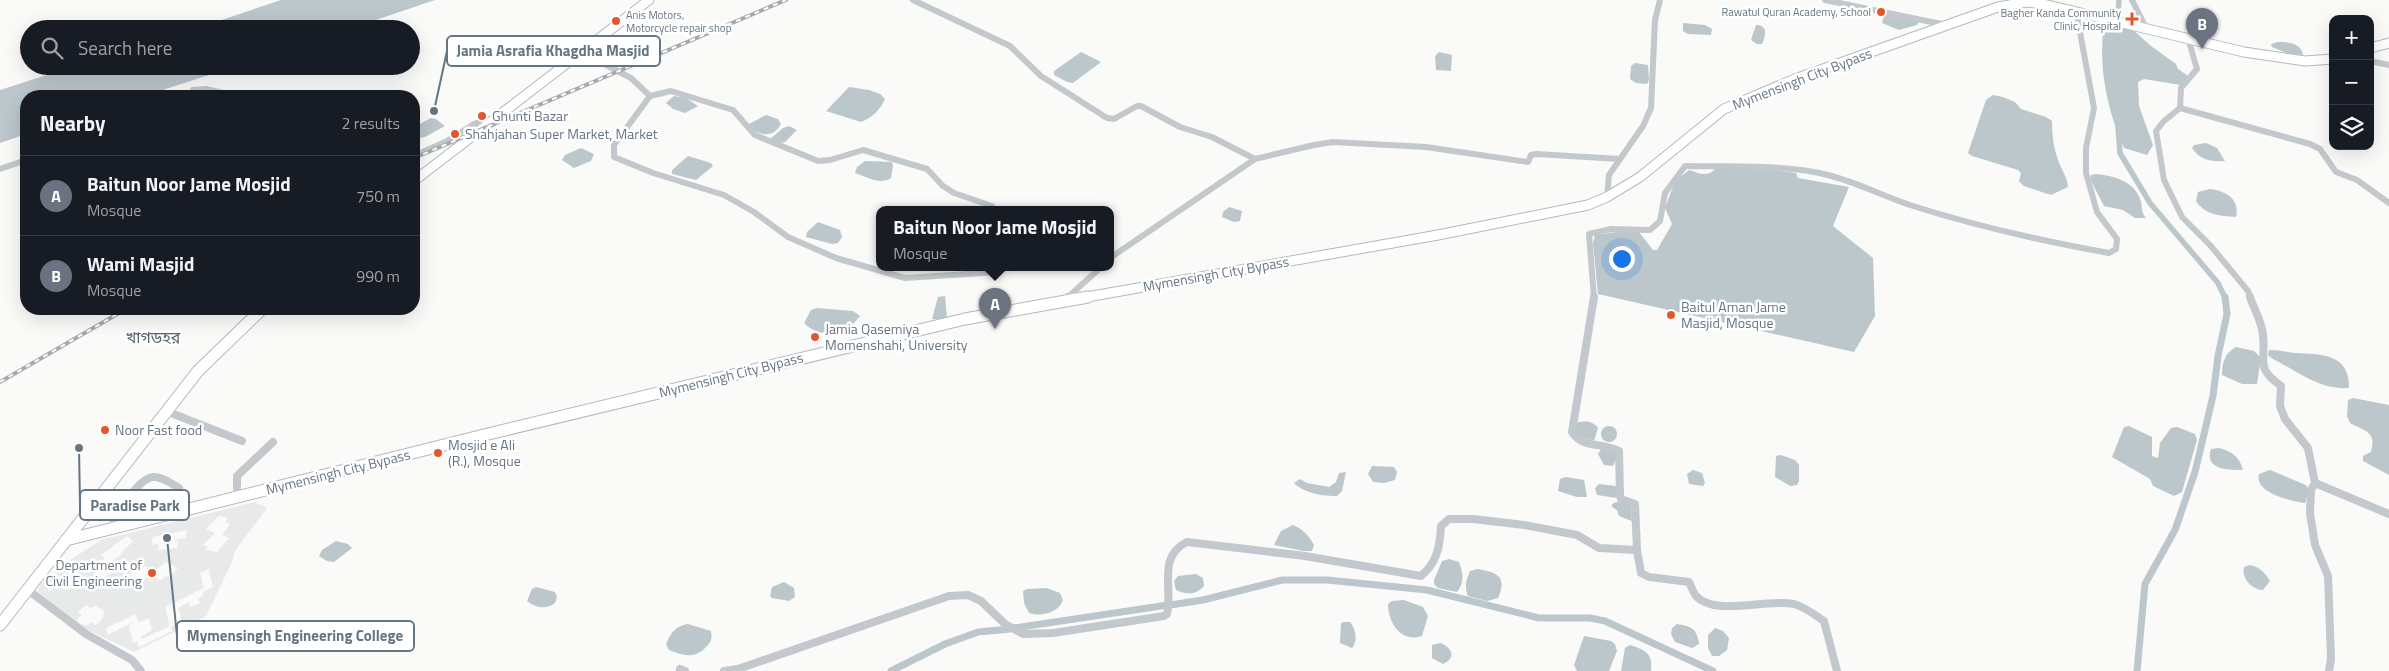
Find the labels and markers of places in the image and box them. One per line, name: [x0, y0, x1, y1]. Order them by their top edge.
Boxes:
place label: Rawatul Quran Academy, School: [1722, 4, 1871, 20]
place label: Bagher Kanda Community Clinic, Hospital: [2001, 5, 2122, 34]
marker: Rawatul Quran Academy, School: [1875, 6, 1887, 18]
place label: Anis Motors, Motorcycle repair shop: [626, 7, 732, 36]
pin: B: [2186, 8, 2218, 49]
marker: Bagher Kanda Community Clinic, Hospital: [2125, 12, 2139, 26]
marker: Anis Motors, Motorcycle repair shop: [610, 15, 622, 27]
callout: Jamia Asrafia Khagdha Masjid: [447, 36, 660, 66]
place label: Ghunti Bazar: [492, 105, 568, 126]
marker: Ghunti Bazar: [476, 110, 488, 122]
place label: Shahjahan Super Market, Market: [465, 123, 658, 144]
marker: Shahjahan Super Market, Market: [449, 128, 461, 140]
pin: A: [979, 288, 1011, 329]
place label: Baitul Aman Jame Masjid, Mosque: [1681, 296, 1786, 333]
marker: Baitul Aman Jame Masjid, Mosque: [1665, 309, 1677, 321]
place label: Jamia Qasemiya Momenshahi, University: [825, 318, 968, 355]
marker: Jamia Qasemiya Momenshahi, University: [809, 331, 821, 343]
place label: Noor Fast food: [115, 419, 202, 440]
marker: Noor Fast food: [99, 424, 111, 436]
place label: Mosjid e Ali (R.), Mosque: [448, 434, 521, 471]
marker: Mosjid e Ali (R.), Mosque: [432, 447, 444, 459]
callout: Paradise Park: [80, 490, 189, 520]
place label: Department of Civil Engineering: [45, 554, 142, 591]
marker: Department of Civil Engineering: [146, 567, 158, 579]
callout: Mymensingh Engineering College: [177, 621, 414, 651]

